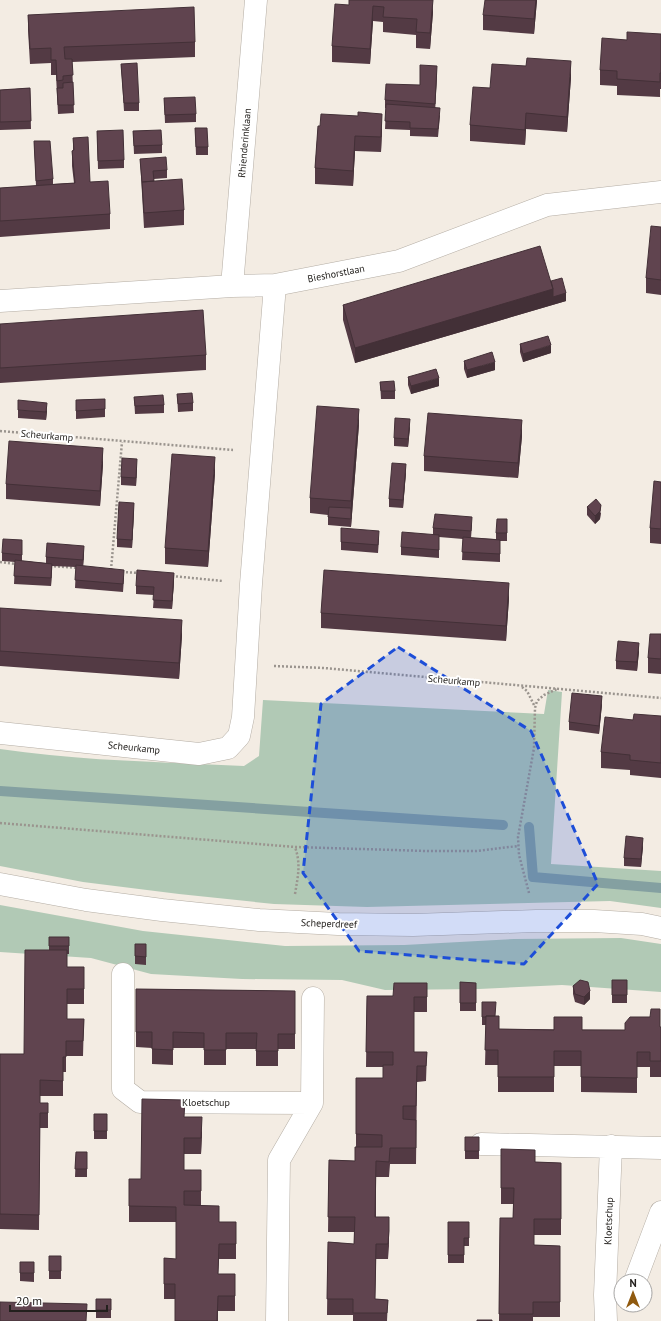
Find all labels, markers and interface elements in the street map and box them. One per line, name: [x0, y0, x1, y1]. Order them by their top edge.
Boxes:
street label: Rhienderinklaan: [235, 108, 254, 178]
street label: Bieshorstlaan: [306, 262, 366, 285]
street label: Scheurkamp: [20, 427, 74, 444]
street label: Scheurkamp: [427, 672, 481, 689]
street label: Scheurkamp: [107, 738, 161, 757]
street label: Scheperdreef: [301, 916, 358, 931]
street label: Kloetschup: [182, 1096, 230, 1109]
street label: Kloetschup: [601, 1197, 616, 1245]
north arrow: [613, 1273, 653, 1313]
text: N: [629, 1276, 637, 1290]
scale bar: [10, 1287, 107, 1313]
text: 20 m: [16, 1293, 42, 1308]

